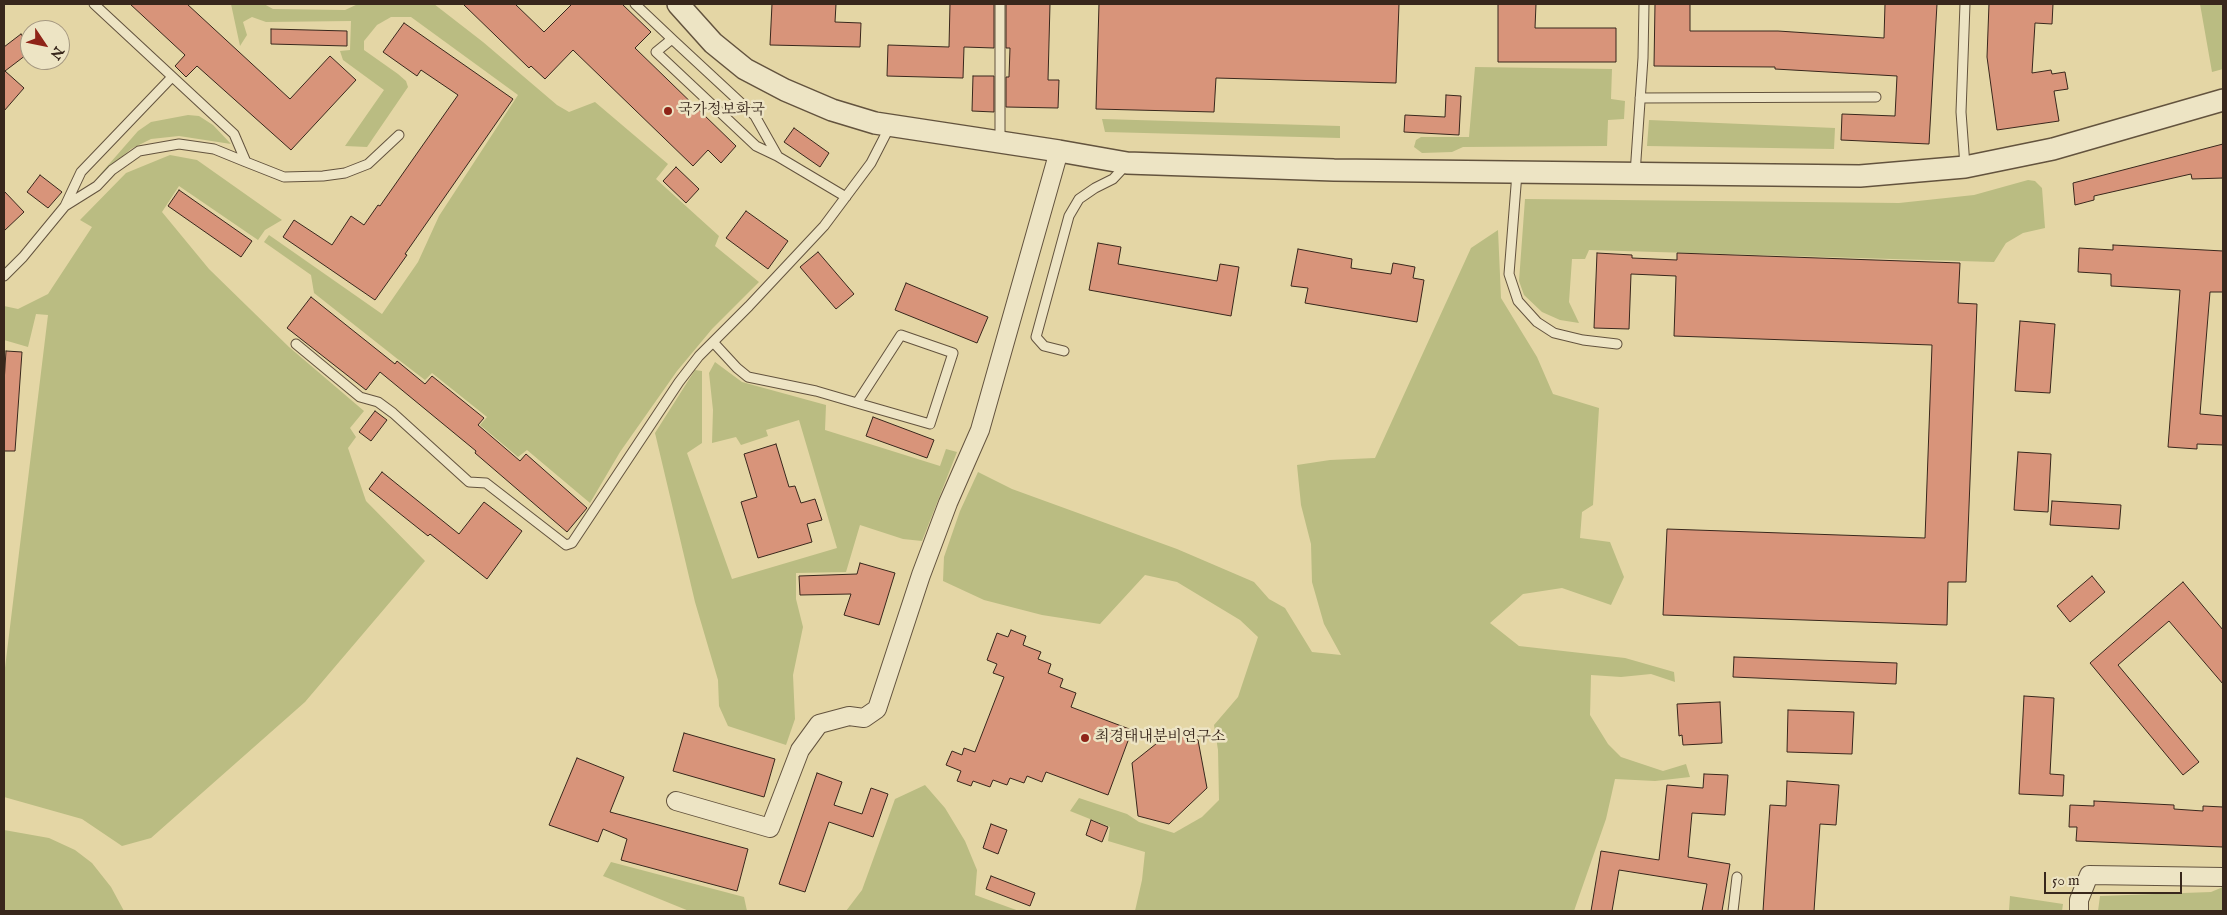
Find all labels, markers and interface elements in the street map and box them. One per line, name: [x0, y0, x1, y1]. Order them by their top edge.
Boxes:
north arrow: [20, 20, 70, 70]
text: N: [46, 43, 67, 63]
place label: 국가정보화국: [678, 102, 765, 120]
marker: 국가정보화국: [662, 105, 674, 117]
place label: 최경태내분비연구소: [1095, 729, 1225, 747]
marker: 최경태내분비연구소: [1079, 732, 1091, 744]
scale bar: [2047, 862, 2184, 894]
text: 50 m: [2052, 871, 2080, 890]

